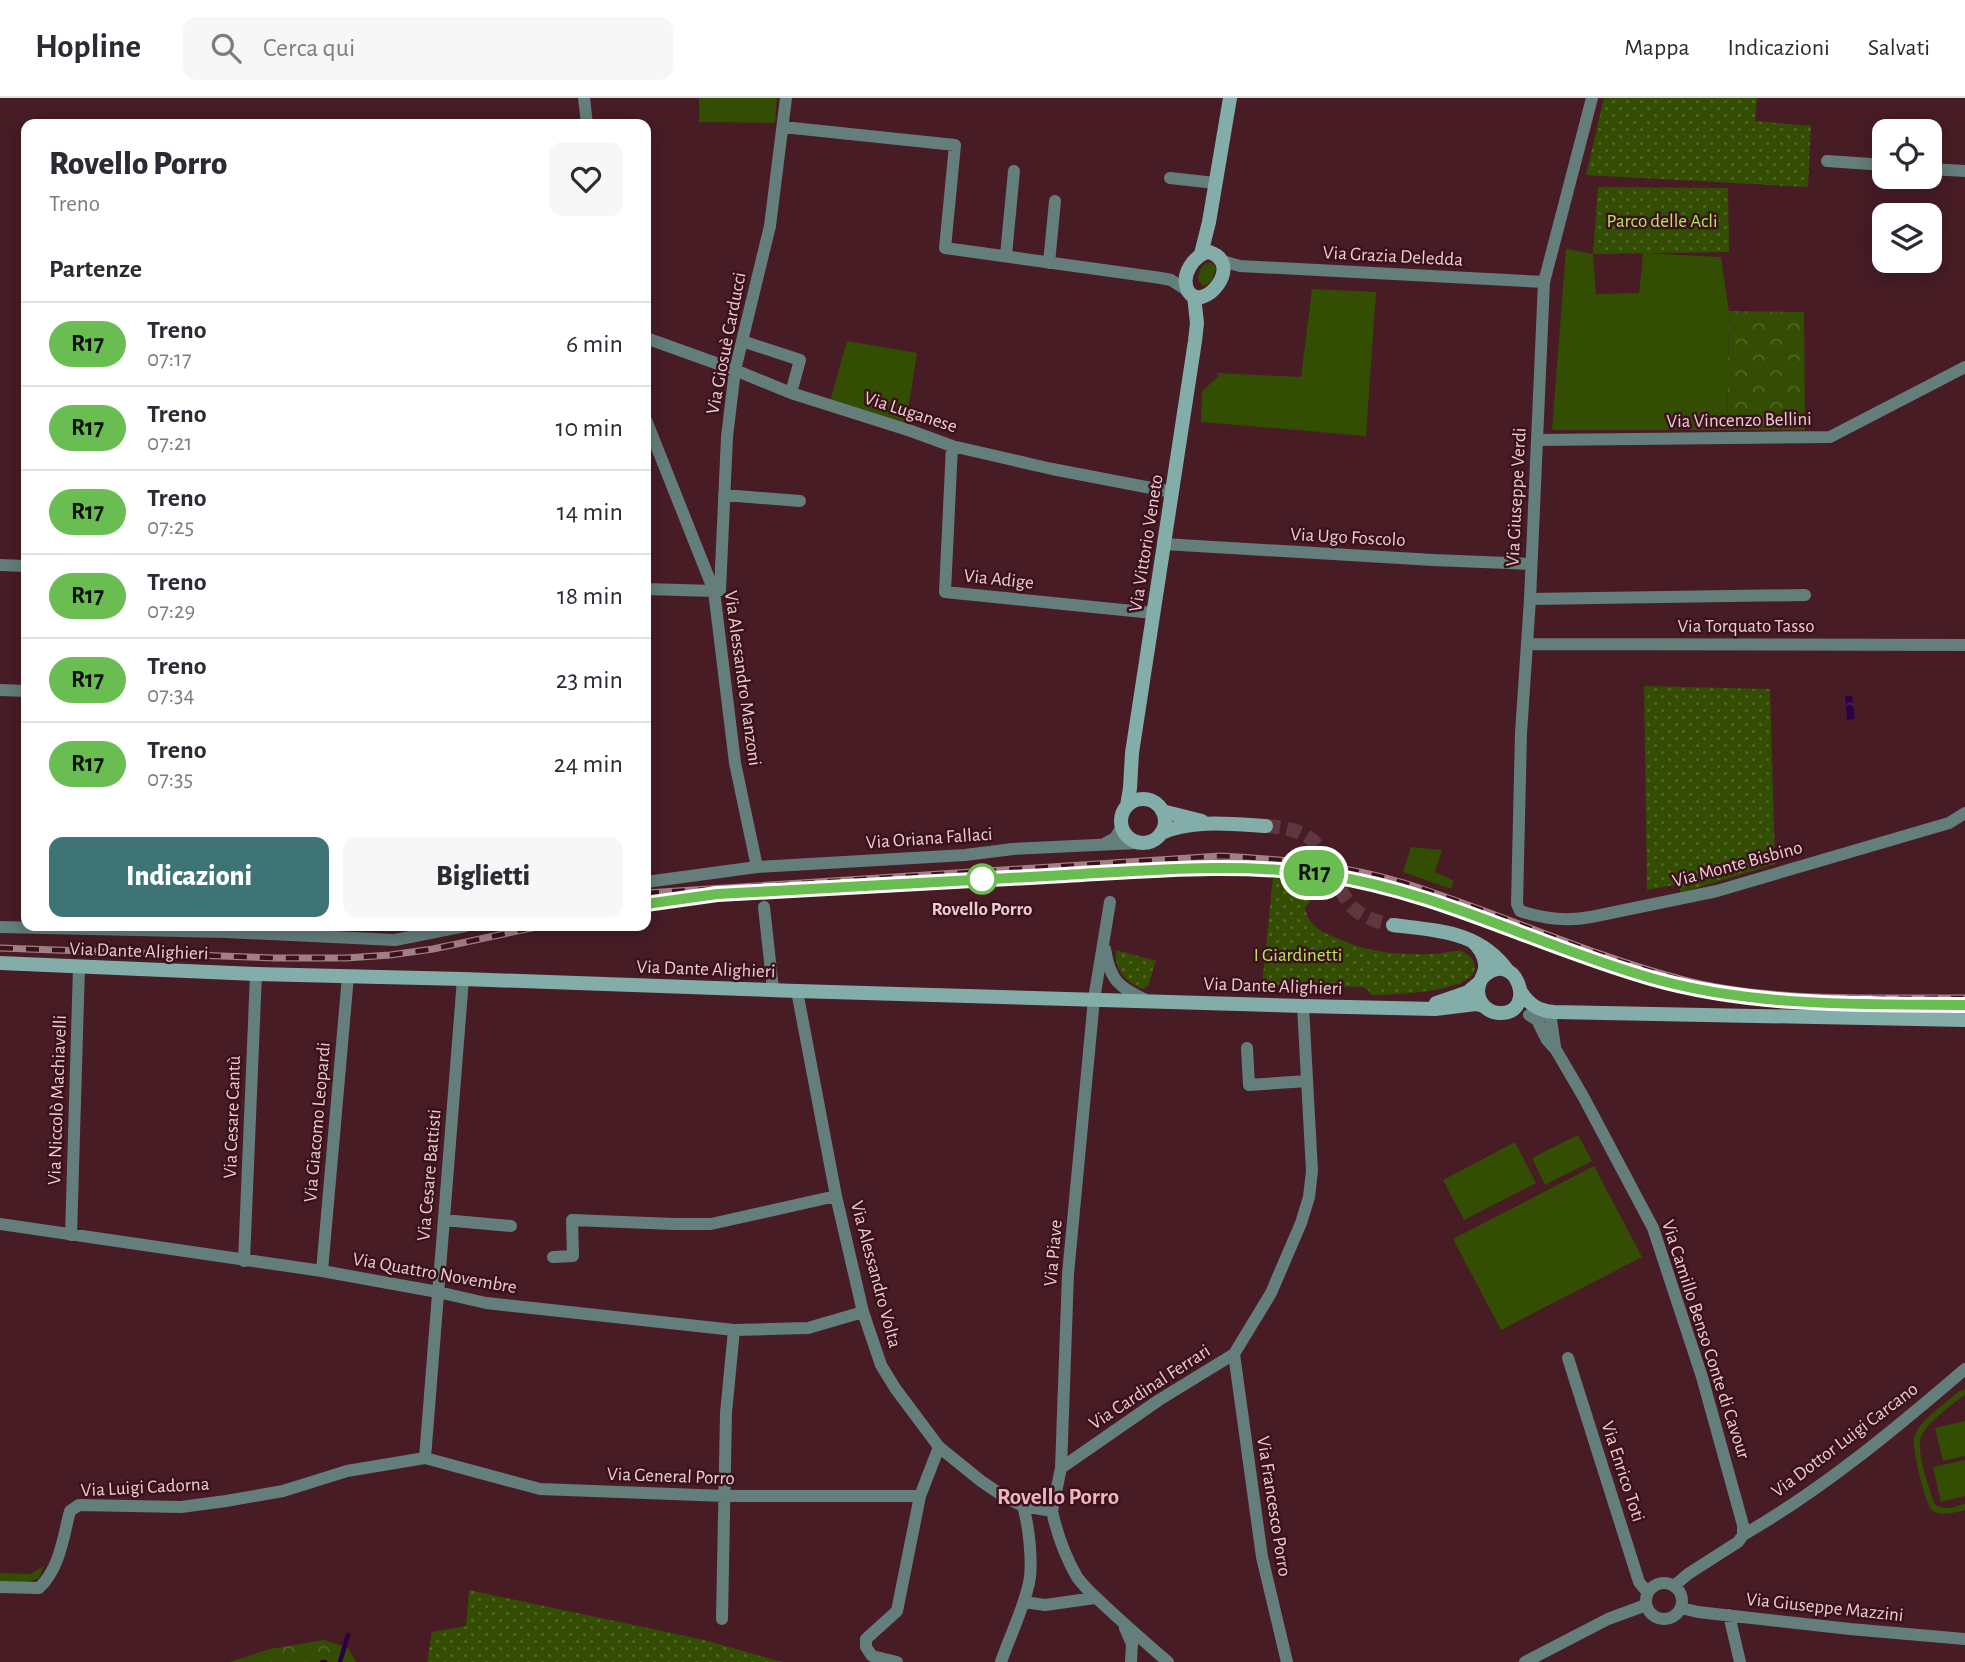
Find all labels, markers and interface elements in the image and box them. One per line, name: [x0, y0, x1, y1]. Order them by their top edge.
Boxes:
search box: [183, 17, 673, 80]
icon: search: [207, 29, 245, 67]
text: Hopline: [35, 31, 141, 64]
text: Cerca qui: [263, 35, 355, 61]
text: Mappa: [1624, 36, 1689, 60]
text: Indicazioni: [1727, 36, 1830, 60]
text: Salvati: [1868, 36, 1930, 60]
map controls: [1872, 119, 1942, 273]
button: locate: [1872, 119, 1942, 189]
button: heart: [549, 142, 623, 216]
text: Rovello Porro: [49, 148, 227, 181]
text: Treno: [49, 193, 100, 216]
button: layers: [1872, 203, 1942, 273]
park label: Parco delle Acli: [1607, 212, 1718, 231]
street label: Via Grazia Deledda: [1322, 243, 1464, 270]
text: Partenze: [49, 256, 142, 282]
street label: Via Giosuè Carducci: [703, 271, 750, 416]
text: Treno: [147, 317, 207, 343]
text: 6 min: [566, 331, 623, 357]
text: R17: [71, 332, 104, 356]
text: 07:17: [147, 348, 192, 371]
street label: Via Luganese: [862, 388, 959, 436]
text: Treno: [147, 401, 207, 427]
street label: Via Vincenzo Bellini: [1666, 410, 1812, 431]
text: 10 min: [556, 415, 623, 441]
text: R17: [71, 416, 104, 440]
street label: Via Giuseppe Verdi: [1503, 427, 1530, 567]
text: 07:21: [147, 432, 192, 455]
street label: Via Vittorio Veneto: [1126, 473, 1167, 613]
text: Treno: [147, 485, 207, 511]
text: 14 min: [557, 499, 623, 525]
text: R17: [71, 500, 104, 524]
text: 07:25: [147, 516, 194, 539]
street label: Via Ugo Foscolo: [1290, 525, 1406, 550]
street label: Via Adige: [963, 566, 1035, 593]
text: Treno: [147, 569, 207, 595]
text: 18 min: [557, 583, 623, 609]
text: R17: [71, 584, 104, 608]
street label: Via Alessandro Manzoni: [721, 589, 764, 767]
text: 07:29: [147, 600, 195, 623]
street label: Via Torquato Tasso: [1677, 617, 1815, 636]
text: Treno: [147, 653, 207, 679]
text: 23 min: [556, 667, 623, 693]
text: R17: [71, 668, 104, 692]
text: 07:34: [147, 684, 195, 707]
text: Treno: [147, 737, 207, 763]
text: 24 min: [554, 751, 623, 777]
text: R17: [71, 752, 104, 776]
text: 07:35: [147, 768, 193, 791]
street label: Via Oriana Fallaci: [865, 825, 993, 852]
button: Indicazioni: [49, 837, 329, 917]
button: Biglietti: [343, 837, 623, 917]
street label: Via Monte Bisbino: [1670, 838, 1804, 891]
line badge: R17: [1274, 850, 1354, 896]
text: R17: [1297, 861, 1331, 885]
marker: Rovello Porro: [967, 864, 997, 894]
place label: Rovello Porro: [932, 900, 1032, 919]
street label: Via Dante Alighieri: [69, 940, 209, 963]
park label: I Giardinetti: [1254, 946, 1342, 965]
street label: Via Dante Alighieri: [636, 958, 776, 981]
street label: Via Dante Alighieri: [1203, 975, 1343, 998]
street label: Via Niccolò Machiavelli: [45, 1015, 70, 1185]
street label: Via Giacomo Leopardi: [301, 1041, 334, 1203]
street label: Via Cesare Cantù: [221, 1055, 244, 1179]
street label: Via Cesare Battisti: [414, 1108, 445, 1242]
street label: Via Alessandro Volta: [847, 1199, 904, 1350]
street label: Via Camillo Benso Conte di Cavour: [1658, 1218, 1753, 1461]
street label: Via Piave: [1041, 1219, 1066, 1287]
street label: Via Quattro Novembre: [351, 1250, 518, 1297]
street label: Via Cardinal Ferrari: [1086, 1341, 1214, 1433]
street label: Via Dottor Luigi Carcano: [1768, 1379, 1922, 1501]
street label: Via Enrico Toti: [1597, 1419, 1648, 1524]
street label: Via Francesco Porro: [1253, 1435, 1294, 1578]
street label: Via General Porro: [607, 1465, 735, 1488]
street label: Via Luigi Cadorna: [80, 1475, 210, 1500]
district label: Rovello Porro: [997, 1486, 1119, 1509]
street label: Via Giuseppe Mazzini: [1745, 1590, 1904, 1625]

